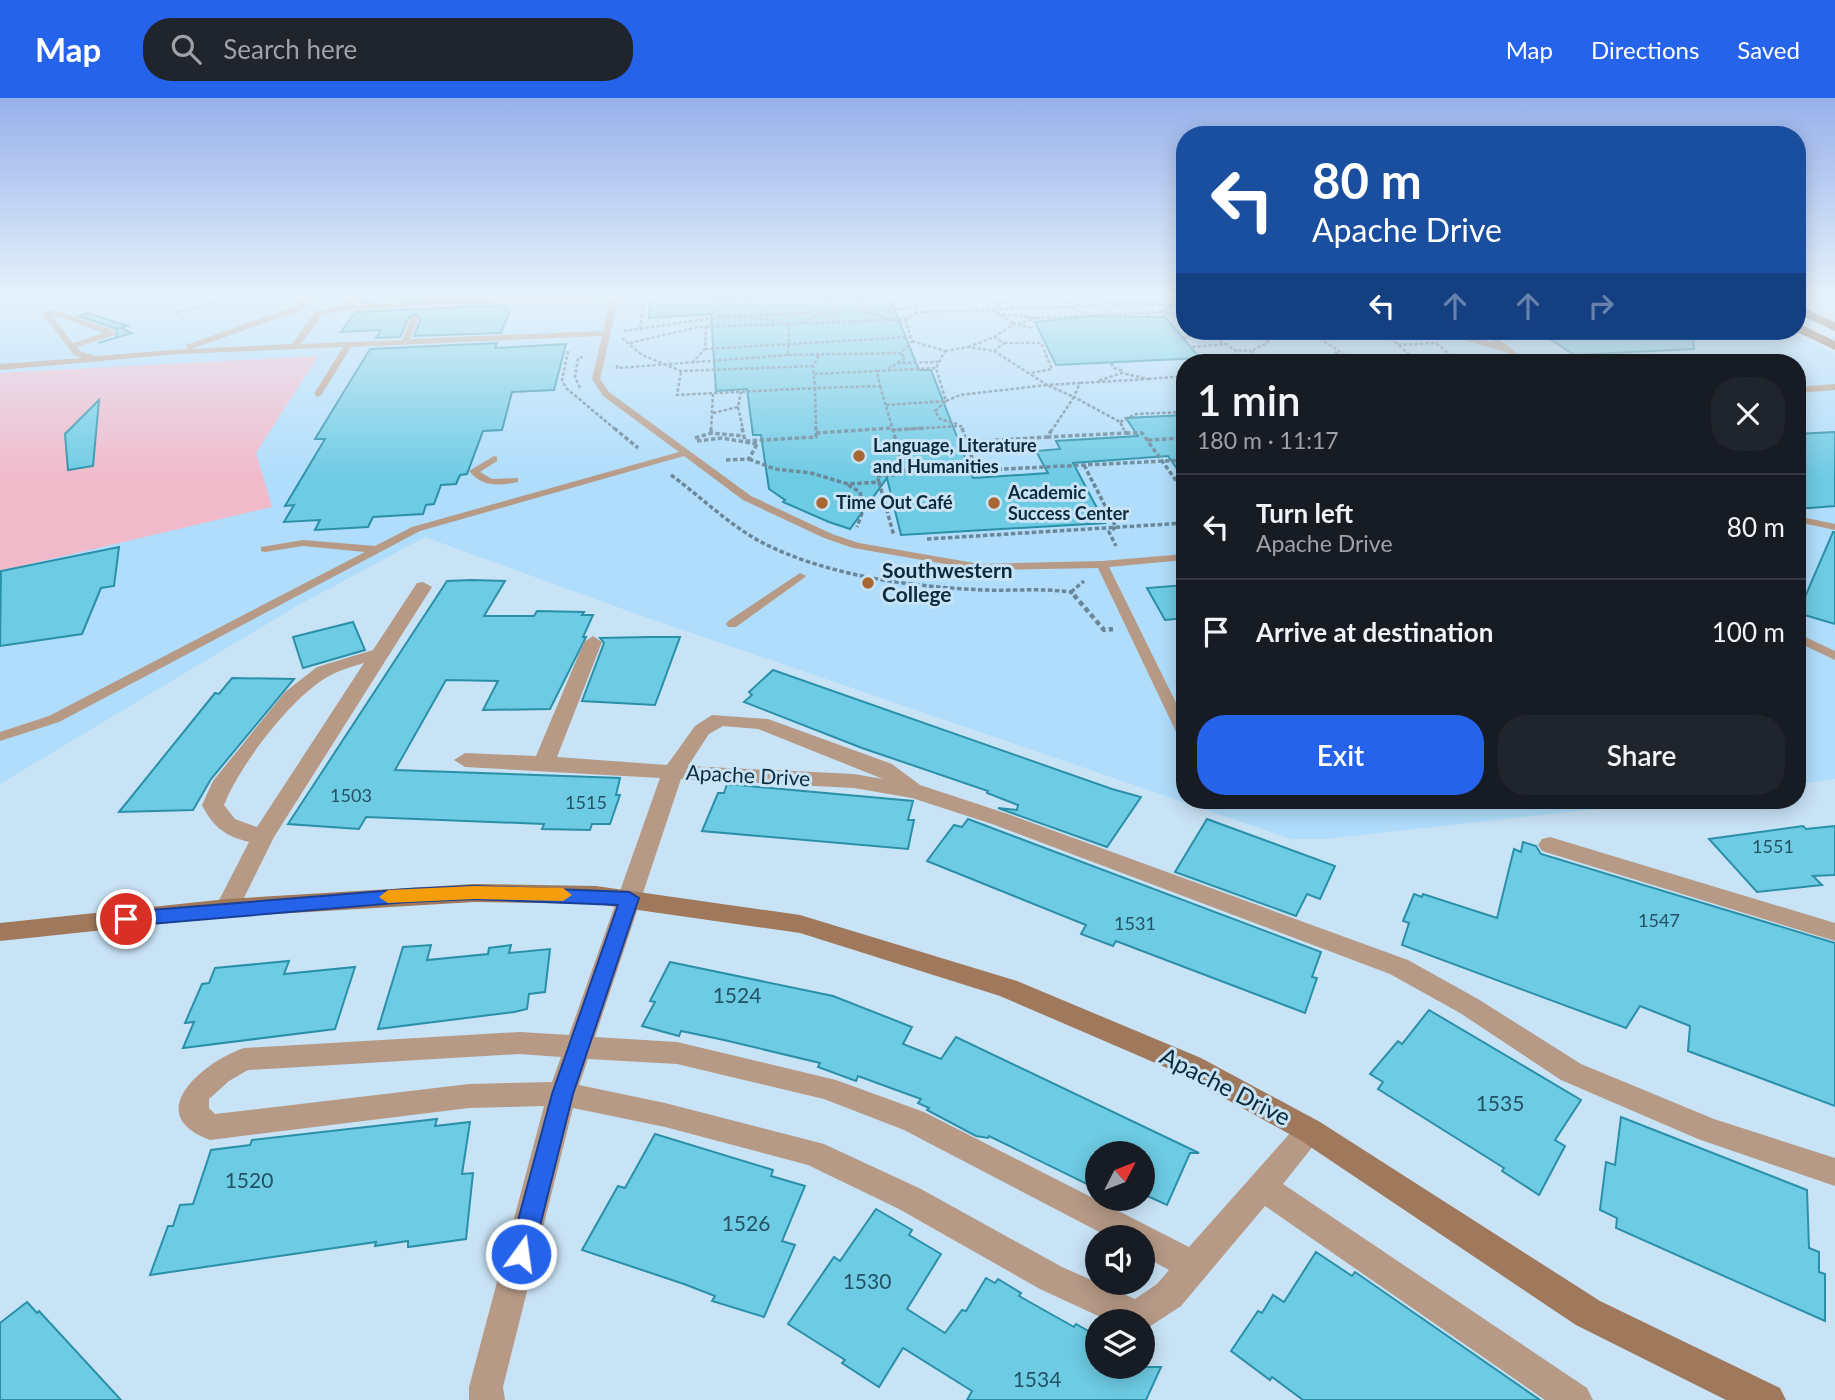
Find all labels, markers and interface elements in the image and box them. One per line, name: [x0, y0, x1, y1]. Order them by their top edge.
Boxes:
search box: [143, 18, 633, 81]
text: Map: [35, 29, 101, 69]
icon: search: [167, 30, 205, 68]
text: Search here: [223, 33, 357, 65]
text: Map: [1506, 35, 1553, 64]
text: Directions: [1591, 35, 1699, 64]
text: Saved: [1737, 35, 1800, 64]
text: 80 m: [1312, 151, 1422, 209]
icon: left: [1197, 154, 1288, 245]
text: Apache Drive: [1312, 210, 1502, 249]
icon: left: [1363, 287, 1401, 325]
icon: ahead: [1436, 287, 1474, 325]
icon: ahead: [1509, 287, 1547, 325]
icon: right: [1582, 287, 1620, 325]
text: 1 min: [1197, 375, 1301, 425]
button: close: [1711, 377, 1785, 451]
text: 180 m · 11:17: [1197, 426, 1339, 454]
place label: Language, Literature and Humanities: [873, 434, 1037, 477]
marker: Language, Literature and Humanities: [851, 448, 867, 464]
place label: Academic Success Center: [1007, 481, 1129, 524]
place label: Time Out Café: [836, 491, 953, 513]
marker: Time Out Café: [814, 495, 830, 511]
marker: Academic Success Center: [986, 495, 1002, 511]
text: Turn left: [1256, 497, 1353, 529]
icon: left: [1197, 508, 1235, 546]
text: 80 m: [1727, 511, 1785, 543]
text: Apache Drive: [1256, 529, 1393, 557]
place label: Southwestern College: [882, 557, 1013, 606]
marker: Southwestern College: [860, 575, 876, 591]
icon: arrive: [1197, 613, 1235, 651]
text: Arrive at destination: [1256, 616, 1493, 648]
text: 100 m: [1712, 616, 1785, 648]
button: Exit: [1197, 715, 1484, 795]
button: Share: [1498, 715, 1785, 795]
street label: Apache Drive: [685, 759, 811, 790]
house number: 1503: [330, 784, 372, 806]
house number: 1515: [565, 791, 607, 813]
house number: 1551: [1752, 835, 1794, 857]
pin: [96, 889, 156, 949]
icon: arrive: [107, 900, 145, 938]
house number: 1547: [1638, 909, 1680, 931]
house number: 1531: [1114, 912, 1156, 934]
house number: 1524: [713, 982, 761, 1007]
street label: Apache Drive: [1156, 1040, 1296, 1131]
house number: 1535: [1476, 1090, 1524, 1115]
north arrow: [1085, 1141, 1155, 1211]
map controls: [1085, 1141, 1155, 1379]
house number: 1520: [225, 1167, 273, 1192]
house number: 1526: [722, 1210, 770, 1235]
position arrow: [484, 1217, 558, 1291]
button: sound: [1085, 1225, 1155, 1295]
house number: 1530: [843, 1268, 891, 1293]
button: layers: [1085, 1309, 1155, 1379]
house number: 1534: [1013, 1366, 1061, 1391]

